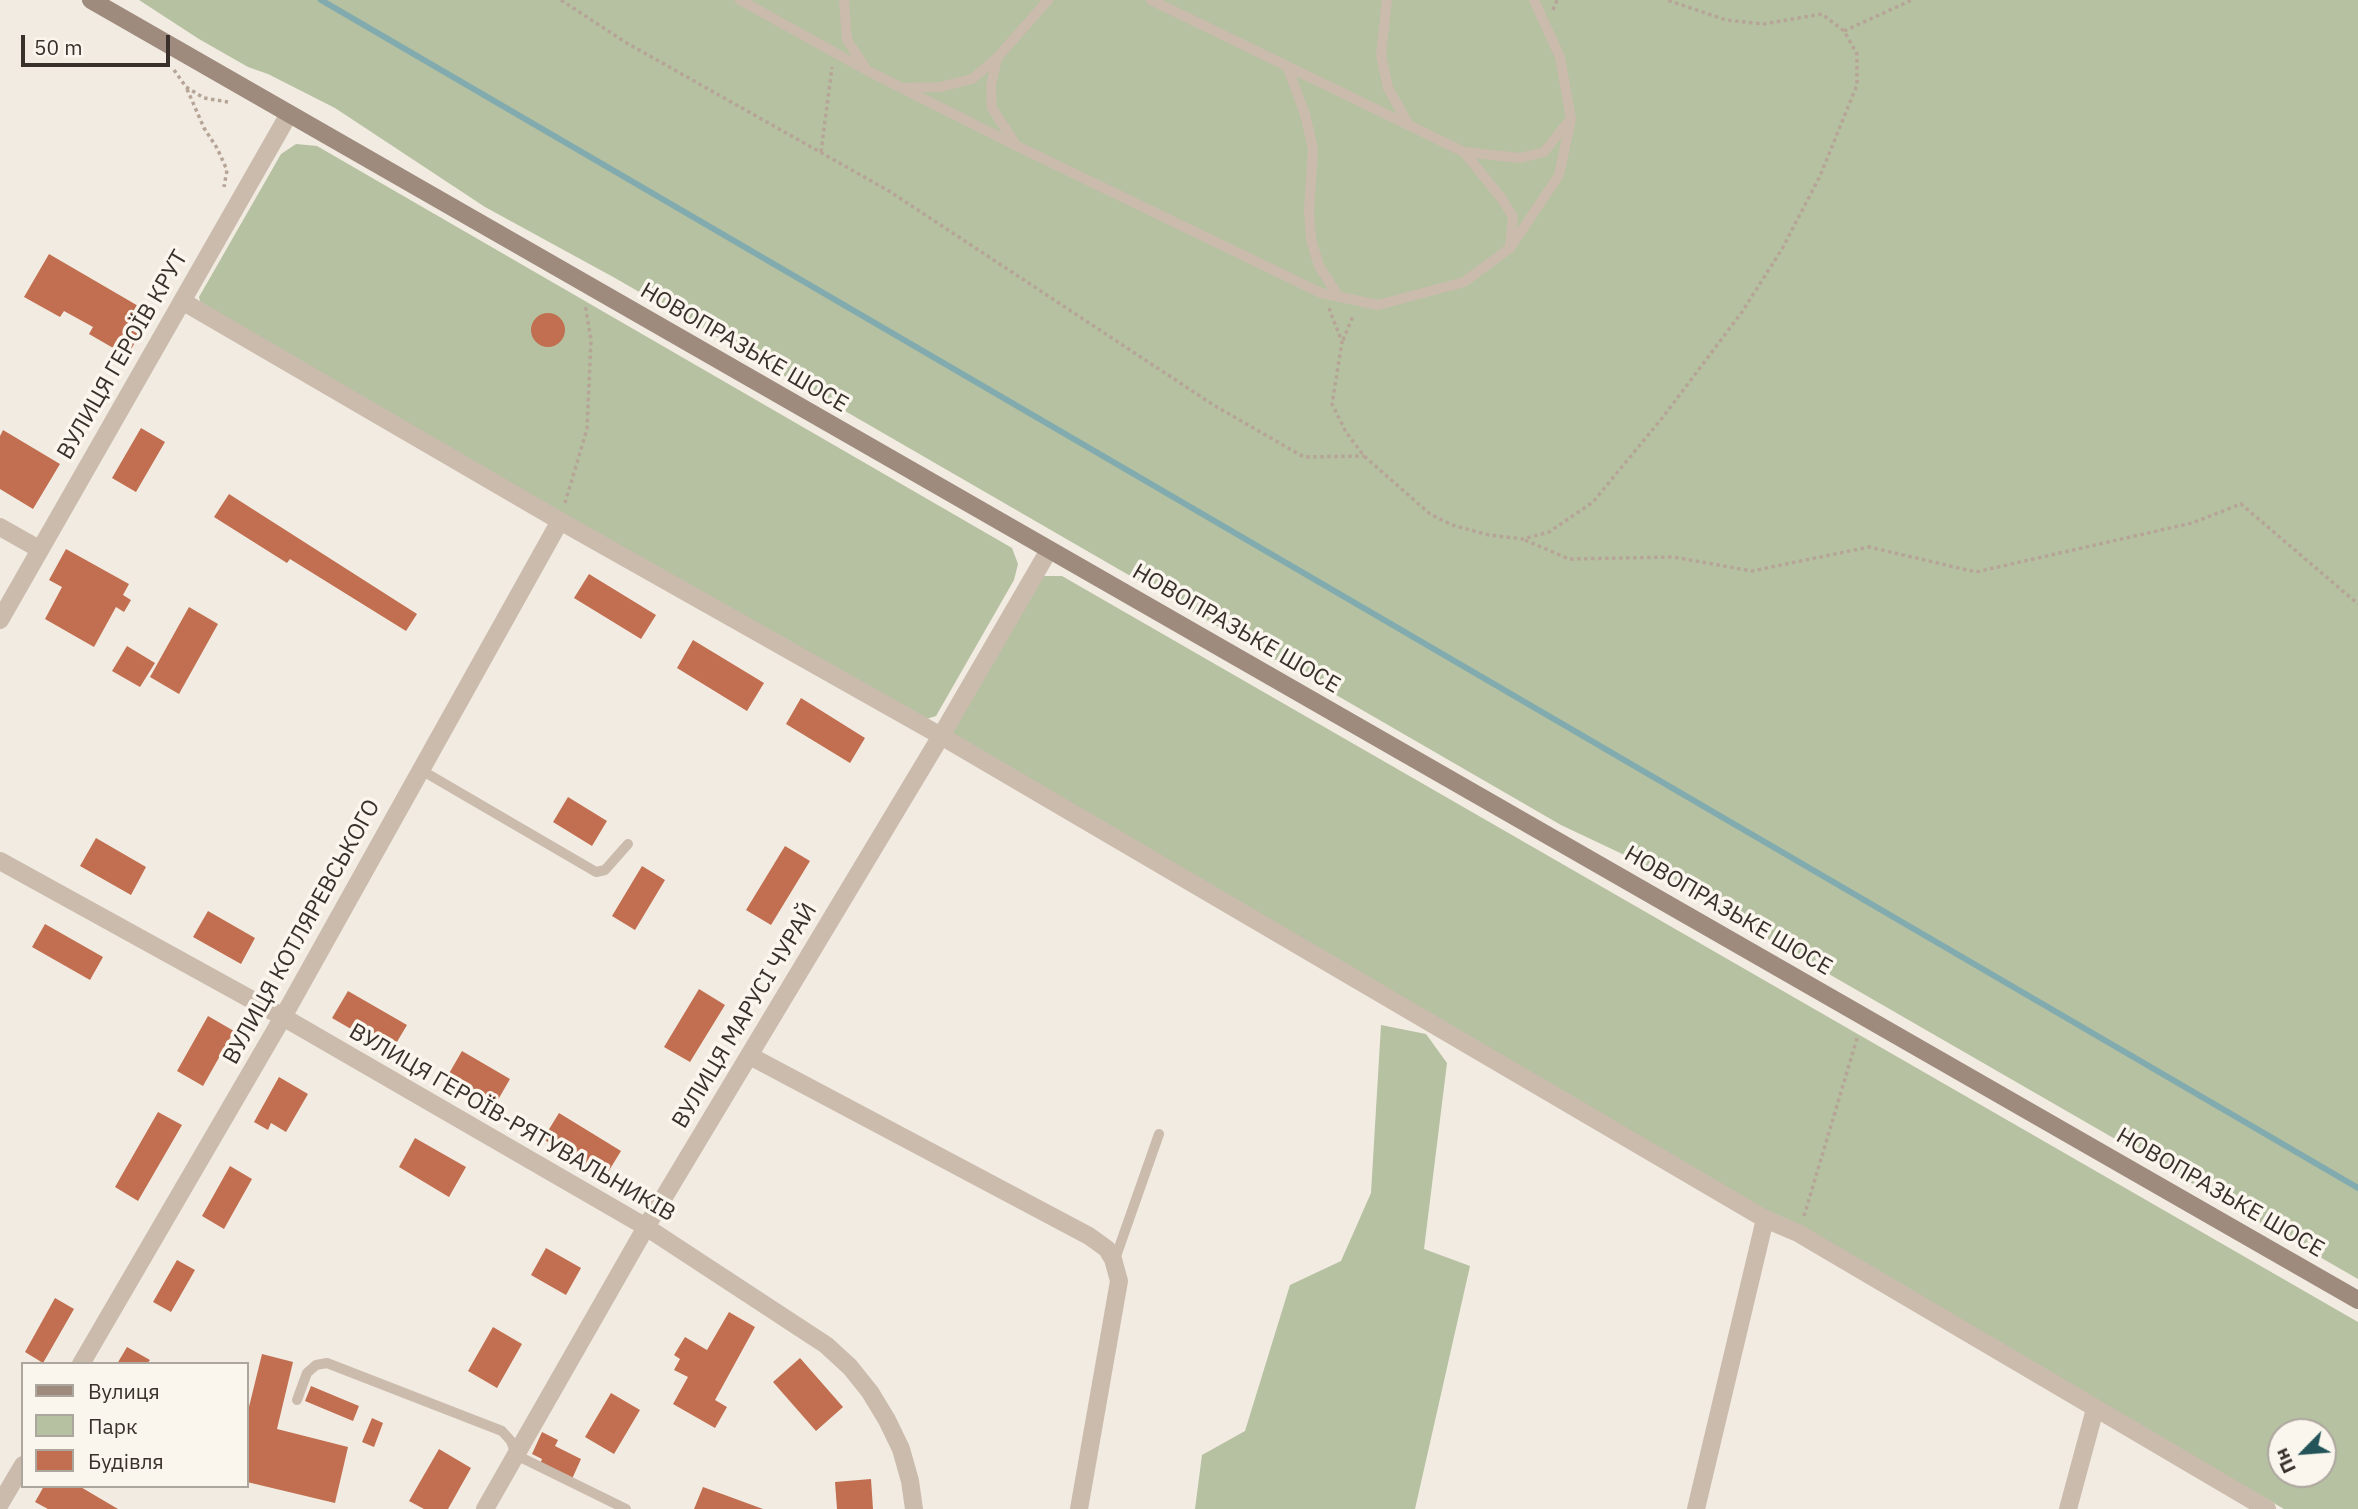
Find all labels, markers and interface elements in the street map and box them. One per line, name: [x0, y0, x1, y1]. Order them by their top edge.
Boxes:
scale bar: [24, 21, 173, 65]
text: 50 m: [34, 33, 83, 61]
street label: ВУЛИЦЯ ГЕРОЇВ КРУТ: [52, 246, 194, 464]
street label: НОВОПРАЗЬКЕ ШОСЕ: [635, 277, 853, 419]
street label: НОВОПРАЗЬКЕ ШОСЕ: [1127, 558, 1345, 700]
street label: ВУЛИЦЯ КОТЛЯРЕВСЬКОГО: [218, 795, 386, 1069]
street label: НОВОПРАЗЬКЕ ШОСЕ: [1619, 840, 1837, 982]
street label: ВУЛИЦЯ МАРУСІ ЧУРАЙ: [667, 898, 823, 1134]
street label: ВУЛИЦЯ ГЕРОЇВ-РЯТУВАЛЬНИКІВ: [344, 1018, 680, 1228]
street label: НОВОПРАЗЬКЕ ШОСЕ: [2111, 1122, 2329, 1264]
legend: [21, 1362, 248, 1488]
text: Вулиця: [88, 1377, 160, 1405]
text: Парк: [88, 1412, 138, 1440]
north arrow: [2267, 1418, 2337, 1488]
text: Пн: [2269, 1445, 2301, 1477]
text: Будівля: [88, 1447, 164, 1475]

